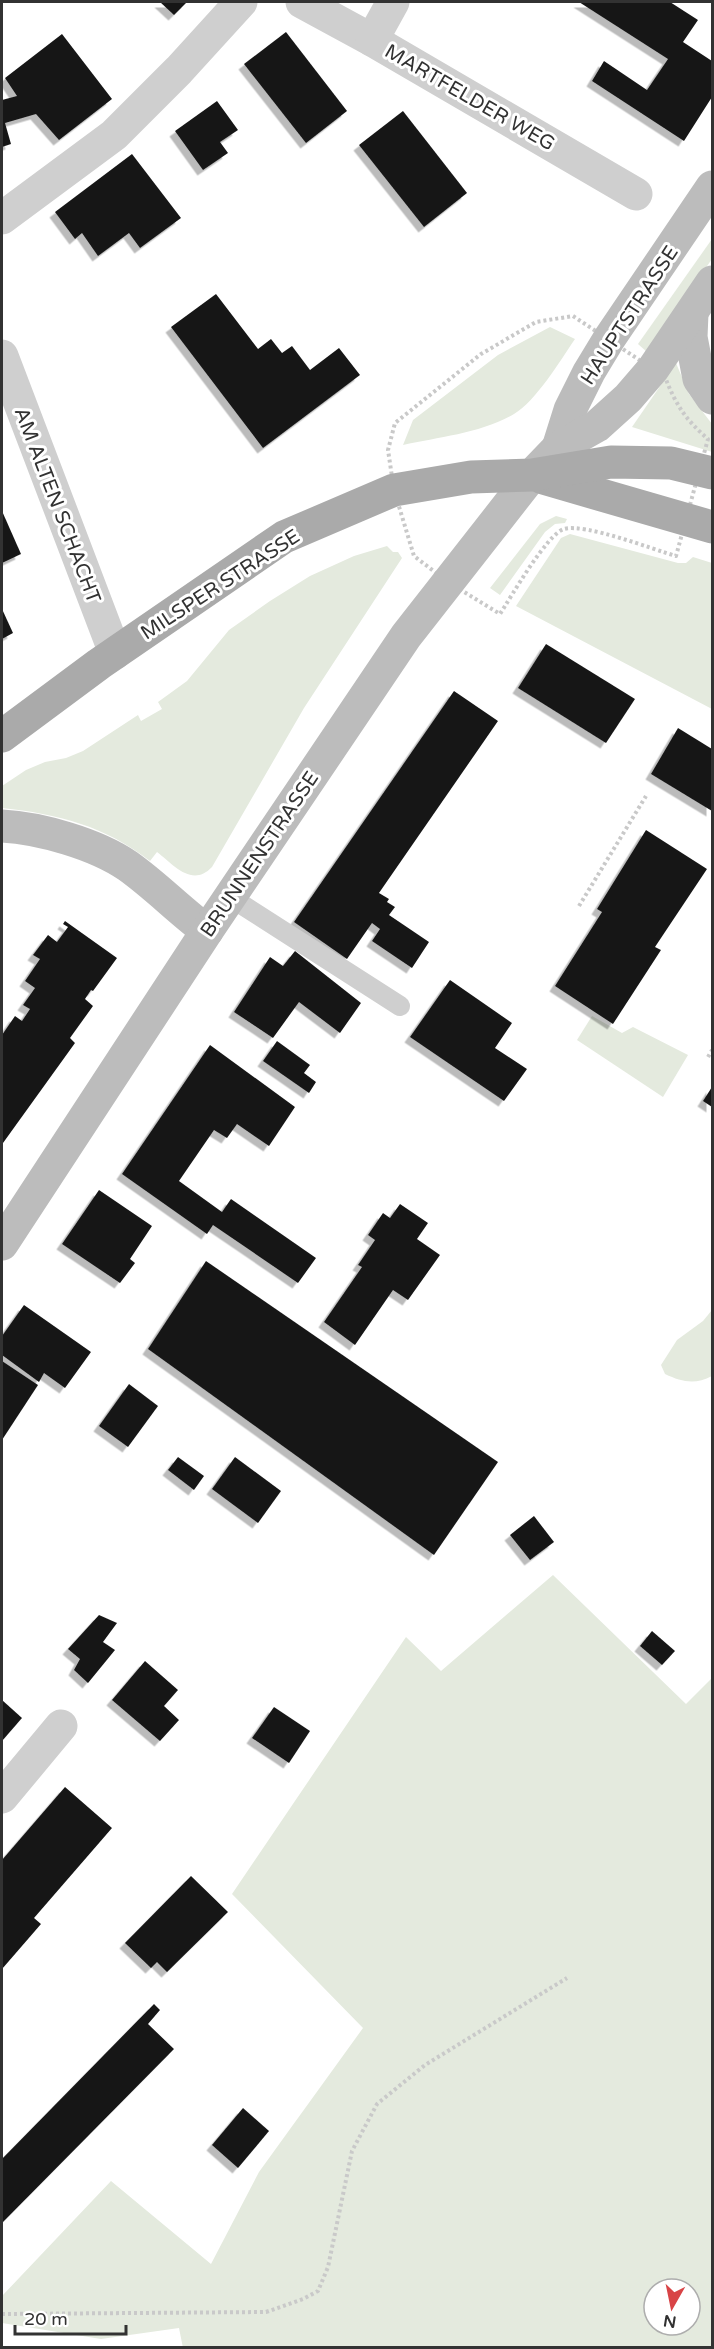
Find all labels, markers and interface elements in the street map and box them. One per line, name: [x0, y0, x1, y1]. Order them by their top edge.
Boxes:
street label: MARTFELDER WEG: [380, 39, 559, 156]
street label: HAUPTSTRASSE: [576, 242, 684, 389]
street label: AM ALTEN SCHACHT: [9, 404, 106, 607]
street label: MILSPER STRASSE: [137, 524, 305, 645]
street label: BRUNNENSTRASSE: [195, 767, 324, 942]
north arrow: [642, 2277, 702, 2337]
scale bar: [15, 2298, 126, 2336]
text: 20 m: [24, 2308, 68, 2330]
text: N: [662, 2310, 678, 2332]

